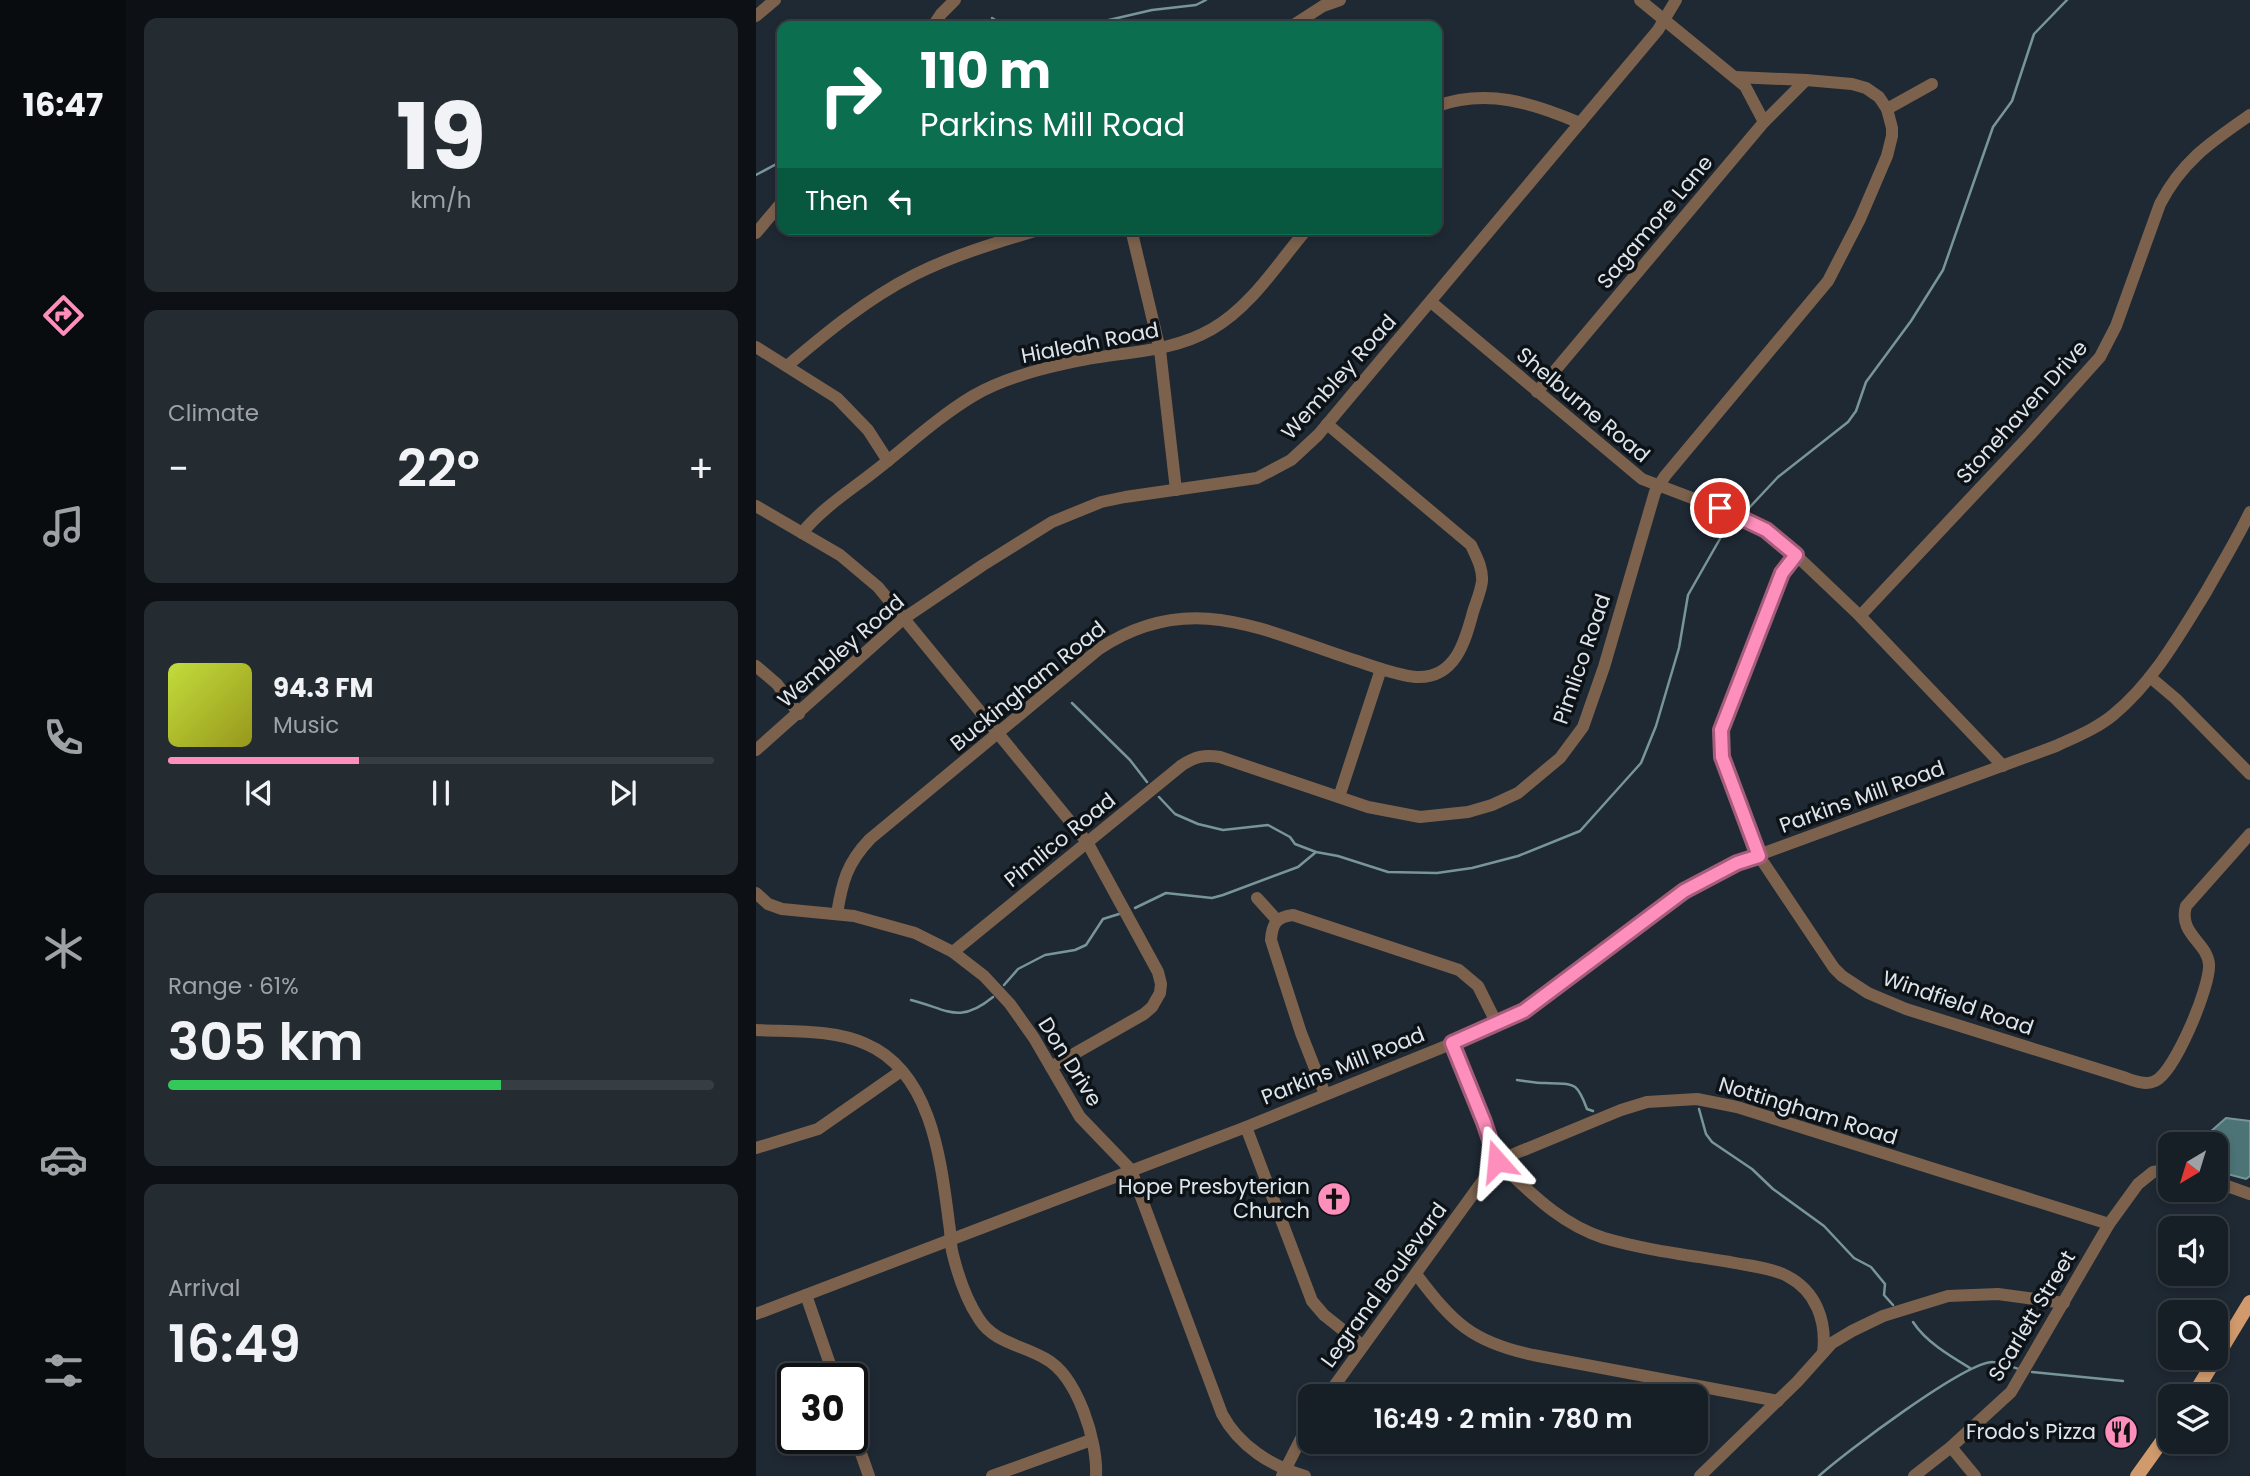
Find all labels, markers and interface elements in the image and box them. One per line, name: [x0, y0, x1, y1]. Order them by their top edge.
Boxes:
text: 110 m: [920, 37, 1051, 105]
icon: right: [805, 49, 896, 140]
text: 19: [396, 73, 486, 201]
text: 16:47: [23, 82, 103, 127]
text: Parkins Mill Road: [920, 102, 1185, 147]
street label: Sagamore Lane: [1590, 149, 1719, 295]
icon: left: [882, 182, 920, 220]
text: Then: [805, 183, 868, 219]
text: km/h: [410, 184, 472, 216]
icon: directions: [39, 291, 88, 340]
street label: Wembley Road: [1274, 308, 1403, 446]
street label: Hialeah Road: [1018, 315, 1161, 370]
street label: Stonehaven Drive: [1949, 334, 2094, 490]
street label: Shelburne Road: [1510, 340, 1656, 469]
text: Climate: [168, 397, 259, 429]
text: 22°: [397, 432, 480, 505]
text: −: [168, 442, 189, 495]
text: +: [688, 442, 714, 495]
pin: [1690, 478, 1750, 538]
icon: arrive: [1701, 489, 1739, 527]
icon: music: [39, 502, 88, 551]
street label: Wembley Road: [771, 587, 910, 714]
street label: Pimlico Road: [1546, 590, 1617, 728]
street label: Buckingham Road: [944, 614, 1111, 757]
text: 94.3 FM: [273, 670, 373, 706]
text: Music: [273, 709, 339, 741]
icon: phone: [39, 713, 88, 762]
street label: Parkins Mill Road: [1775, 753, 1949, 840]
icon: previous: [240, 774, 278, 812]
icon: pause: [422, 774, 460, 812]
icon: next: [604, 774, 642, 812]
street label: Pimlico Road: [998, 786, 1122, 894]
icon: climate: [39, 924, 88, 973]
street label: Windfield Road: [1879, 963, 2038, 1042]
text: Range · 61%: [168, 970, 299, 1002]
text: 305 km: [168, 1005, 363, 1078]
street label: Don Drive: [1032, 1012, 1109, 1112]
street label: Parkins Mill Road: [1257, 1020, 1429, 1112]
street label: Nottingham Road: [1715, 1069, 1901, 1152]
position arrow: [1460, 1124, 1534, 1198]
north arrow: [2158, 1132, 2228, 1202]
map controls: [2158, 1132, 2228, 1454]
icon: car: [39, 1135, 88, 1184]
place label: Hope Presbyterian Church: [1118, 1172, 1310, 1225]
church icon: Hope Presbyterian Church: [1315, 1180, 1353, 1218]
street label: Legrand Boulevard: [1314, 1196, 1453, 1373]
button: sound: [2158, 1216, 2228, 1286]
street label: Scarlett Street: [1981, 1245, 2082, 1387]
text: Arrival: [168, 1272, 240, 1304]
button: search: [2158, 1300, 2228, 1370]
text: 16:49: [168, 1307, 301, 1380]
icon: filters: [39, 1346, 88, 1395]
speed limit sign: 30: [777, 1363, 868, 1454]
button: layers: [2158, 1384, 2228, 1454]
text: 16:49 · 2 min · 780 m: [1373, 1401, 1633, 1437]
restaurant icon: Frodo's Pizza: [2102, 1413, 2140, 1451]
place label: Frodo's Pizza: [1966, 1417, 2096, 1446]

